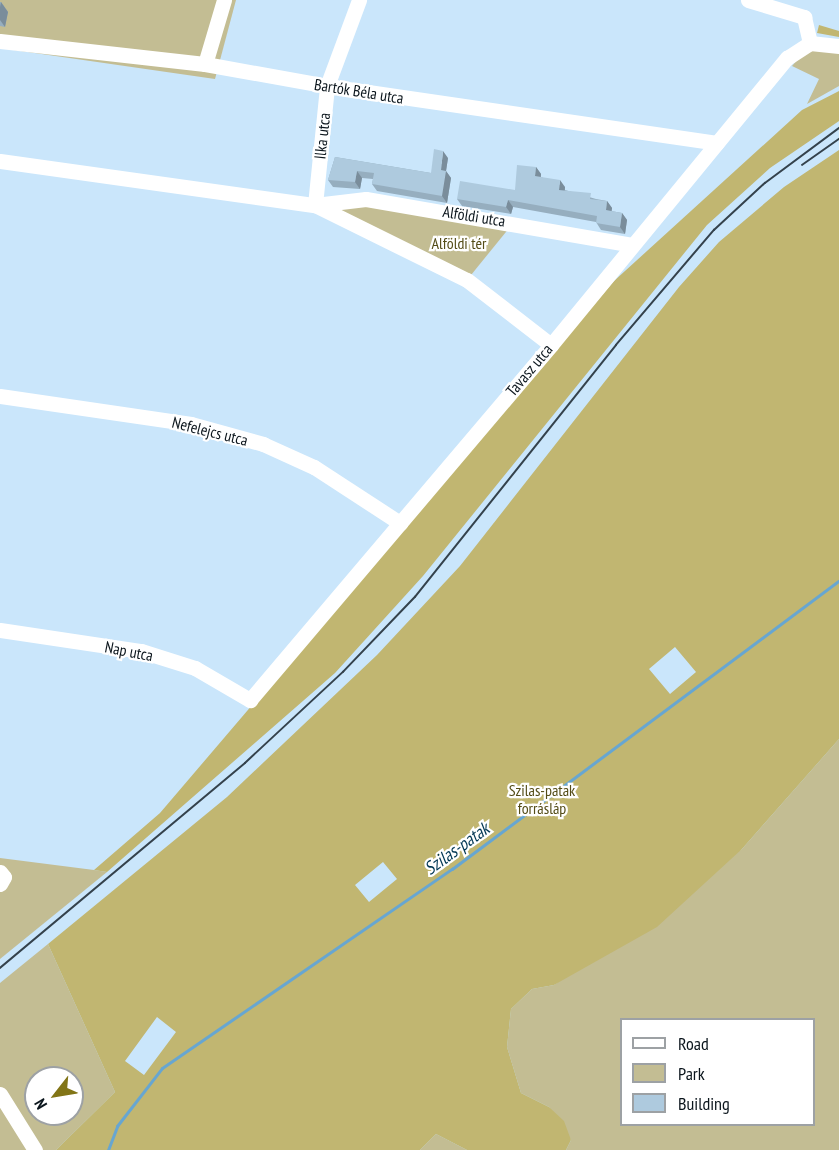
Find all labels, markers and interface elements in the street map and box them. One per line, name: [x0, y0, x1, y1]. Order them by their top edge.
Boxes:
street label: Bartók Béla utca: [313, 74, 405, 108]
street label: Ilka utca: [310, 112, 334, 160]
street label: Alföldi utca: [441, 202, 507, 230]
park label: Alföldi tér: [432, 233, 486, 253]
street label: Tavasz utca: [502, 340, 556, 400]
street label: Nefelejcs utca: [170, 412, 250, 450]
street label: Nap utca: [103, 637, 155, 665]
park label: Szilas-patak forrásláp: [509, 780, 575, 818]
water label: Szilas-patak: [420, 818, 494, 880]
legend: [620, 1018, 815, 1126]
text: Road: [678, 1032, 709, 1055]
text: Park: [678, 1062, 705, 1085]
north arrow: [24, 1066, 84, 1126]
text: Building: [678, 1092, 730, 1115]
text: N: [29, 1095, 51, 1113]

